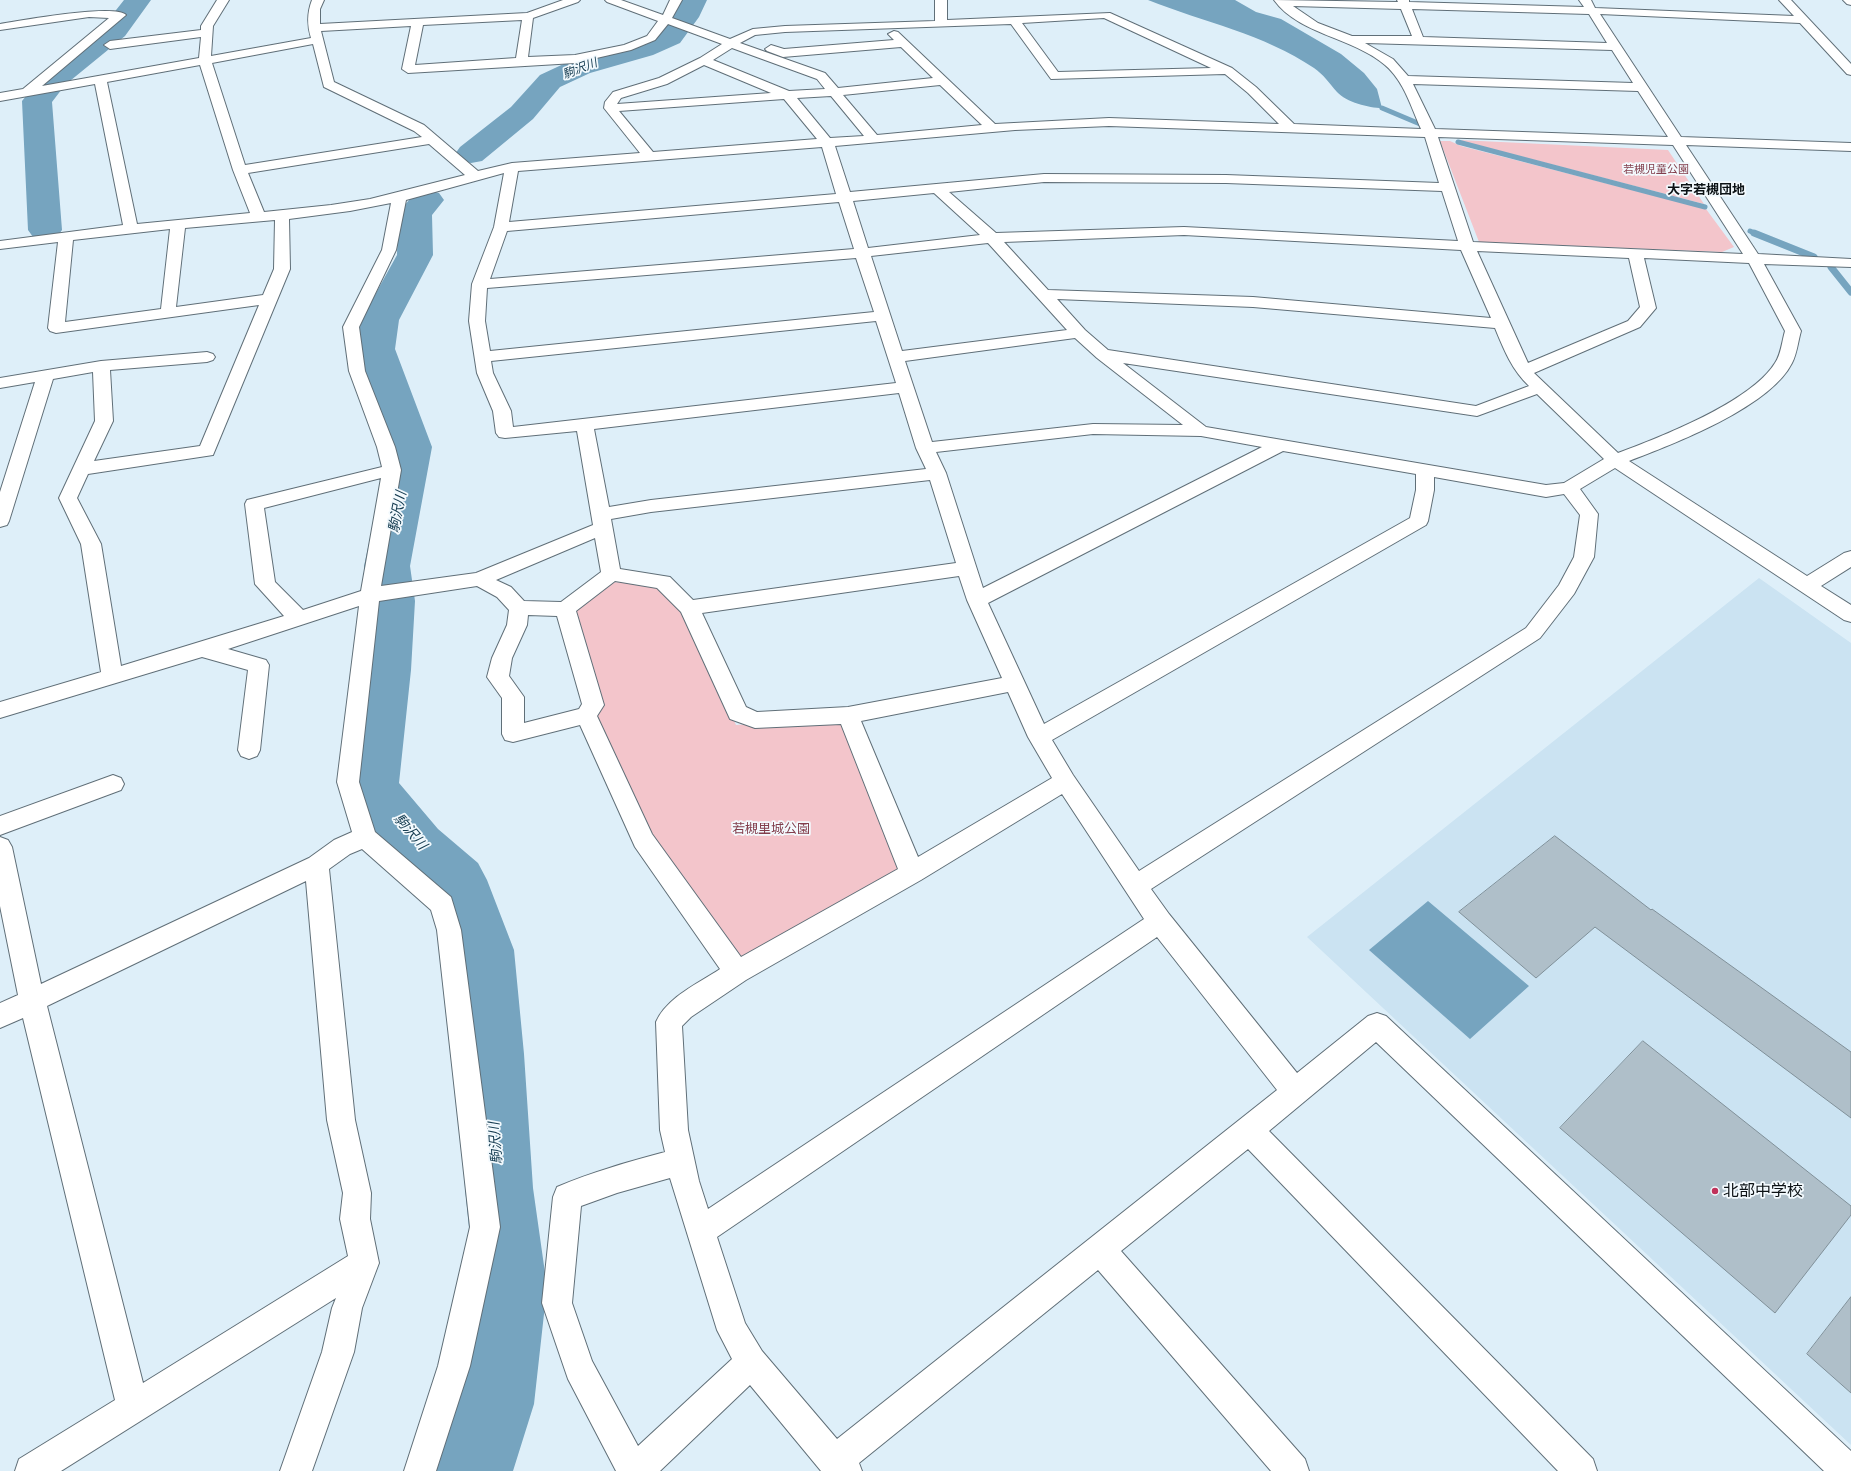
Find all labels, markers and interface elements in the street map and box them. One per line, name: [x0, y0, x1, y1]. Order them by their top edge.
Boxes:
water label: 駒沢川: [561, 56, 599, 82]
park label: 若槻児童公園: [1623, 163, 1689, 177]
district label: 大字若槻団地: [1667, 182, 1745, 198]
water label: 駒沢川: [386, 490, 410, 534]
water label: 駒沢川: [390, 811, 430, 853]
park label: 若槻里城公園: [732, 821, 810, 837]
water label: 駒沢川: [486, 1121, 506, 1165]
place label: 北部中学校: [1723, 1181, 1803, 1201]
marker: 北部中学校: [1710, 1186, 1720, 1196]

